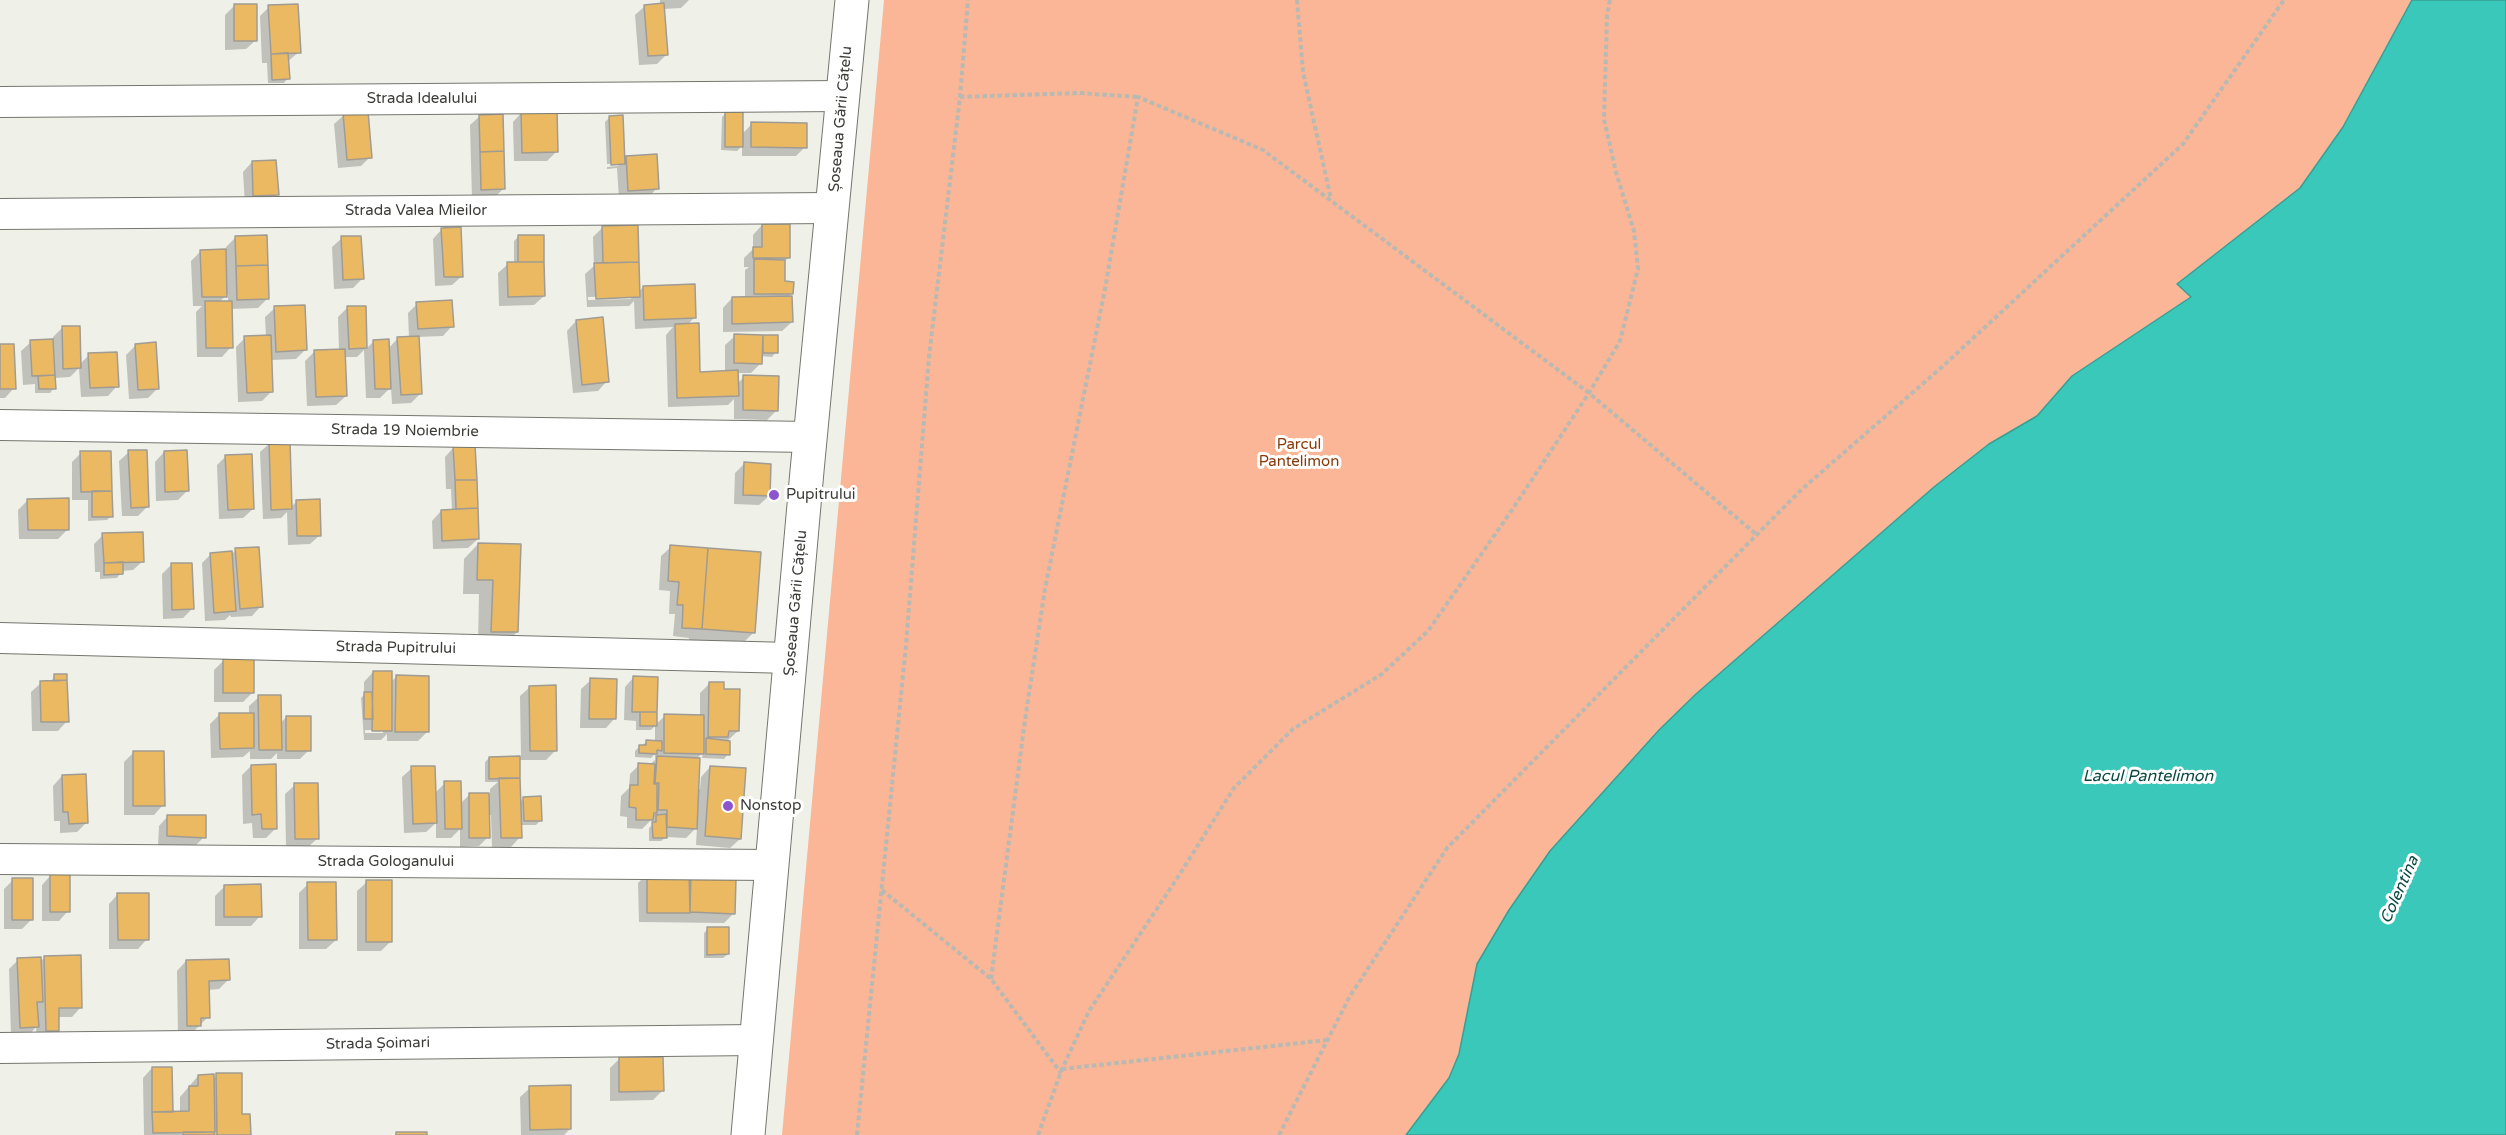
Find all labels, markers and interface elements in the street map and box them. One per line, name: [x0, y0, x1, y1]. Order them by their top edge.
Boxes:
street label: Șoseaua Gării Cățelu: [826, 45, 856, 193]
street label: Strada Idealului: [367, 90, 477, 108]
street label: Strada Valea Mieilor: [345, 202, 487, 220]
street label: Strada 19 Noiembrie: [331, 421, 479, 441]
park label: Parcul Pantelimon: [1259, 436, 1339, 471]
place label: Pupitrului: [786, 486, 856, 504]
marker: Pupitrului: [767, 488, 781, 502]
street label: Șoseaua Gării Cățelu: [781, 529, 811, 677]
street label: Strada Pupitrului: [336, 638, 456, 658]
water label: Lacul Pantelimon: [2083, 767, 2213, 787]
place label: Nonstop: [740, 797, 801, 815]
marker: Nonstop: [721, 799, 735, 813]
street label: Strada Gologanului: [318, 853, 454, 871]
water label: Colentina: [2377, 853, 2423, 927]
street label: Strada Șoimari: [326, 1034, 430, 1054]

